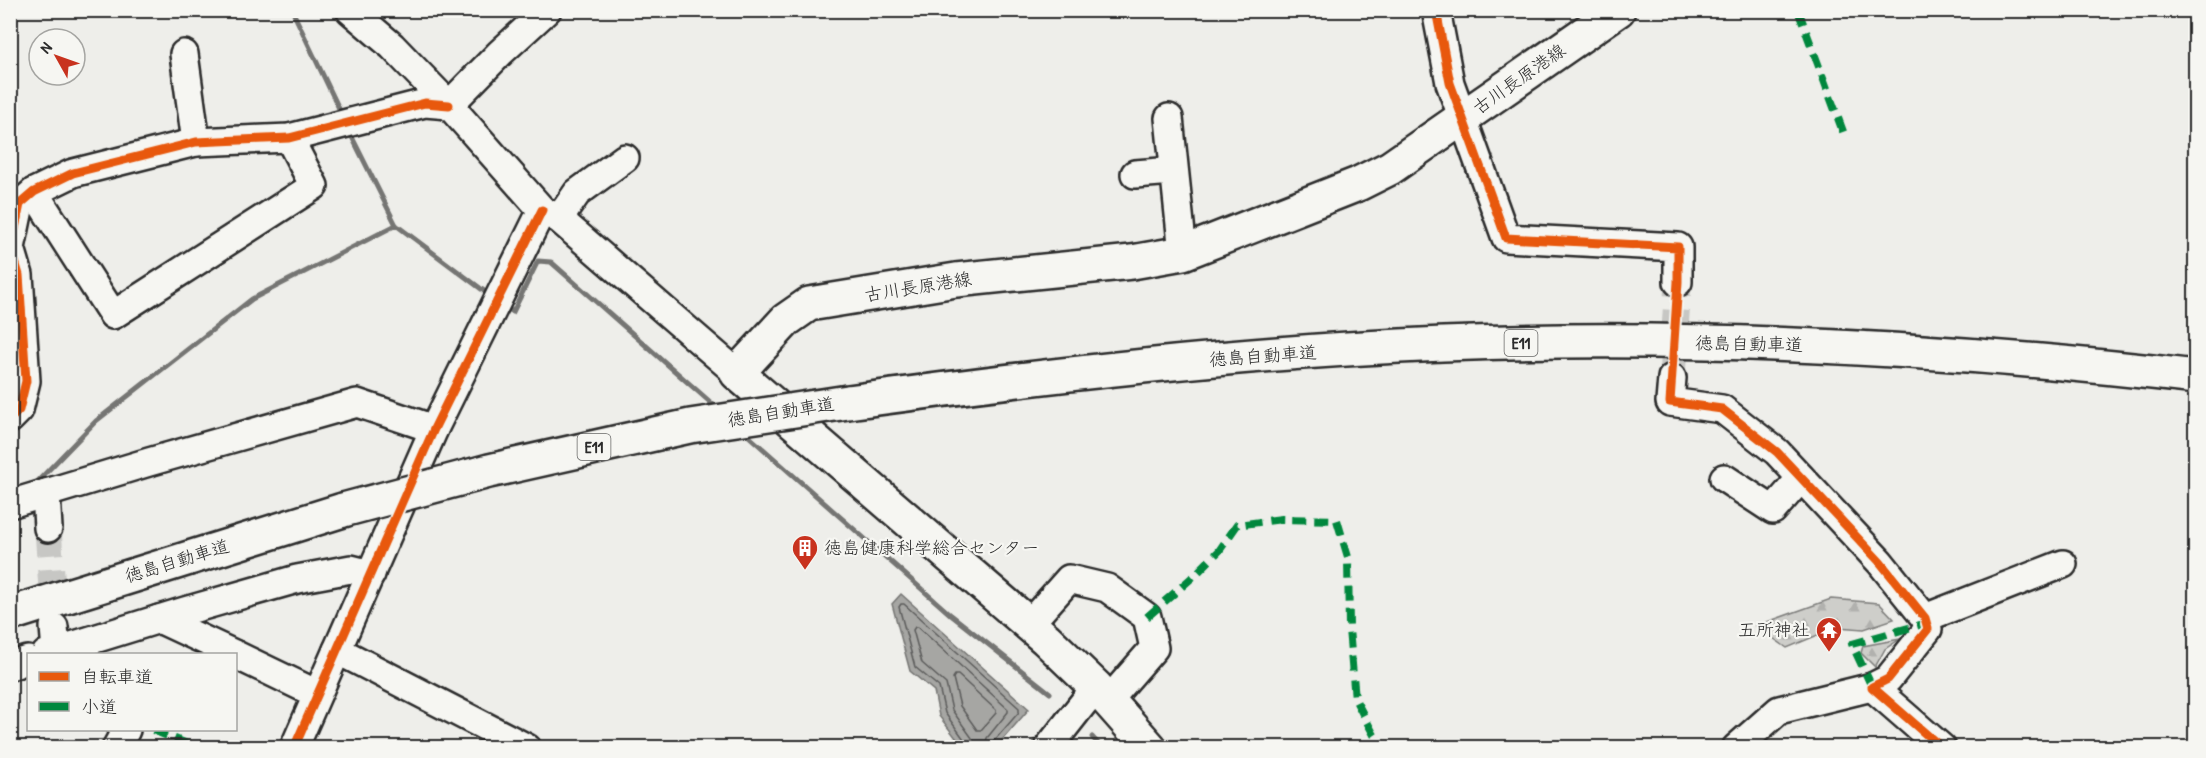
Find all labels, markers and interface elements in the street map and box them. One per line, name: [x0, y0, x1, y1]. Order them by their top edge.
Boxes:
north arrow: [27, 27, 87, 87]
text: N: [34, 37, 57, 58]
street label: 古川長原港線: [1467, 37, 1570, 120]
street label: 古川長原港線: [863, 266, 973, 307]
road number: E11: [1504, 330, 1538, 356]
street label: 徳島自動車道: [1695, 330, 1803, 357]
street label: 徳島自動車道: [1208, 339, 1318, 372]
street label: 徳島自動車道: [726, 391, 836, 432]
road number: E11: [578, 434, 610, 460]
street label: 徳島自動車道: [122, 533, 232, 588]
building icon: 徳島健康科学総合センター: [790, 533, 820, 571]
place label: 徳島健康科学総合センター: [824, 535, 1039, 560]
temple icon: 五所神社: [1814, 615, 1844, 653]
place label: 五所神社: [1738, 617, 1810, 642]
legend: [27, 653, 237, 731]
text: 自転車道: [81, 664, 153, 689]
text: 小道: [81, 694, 117, 719]

